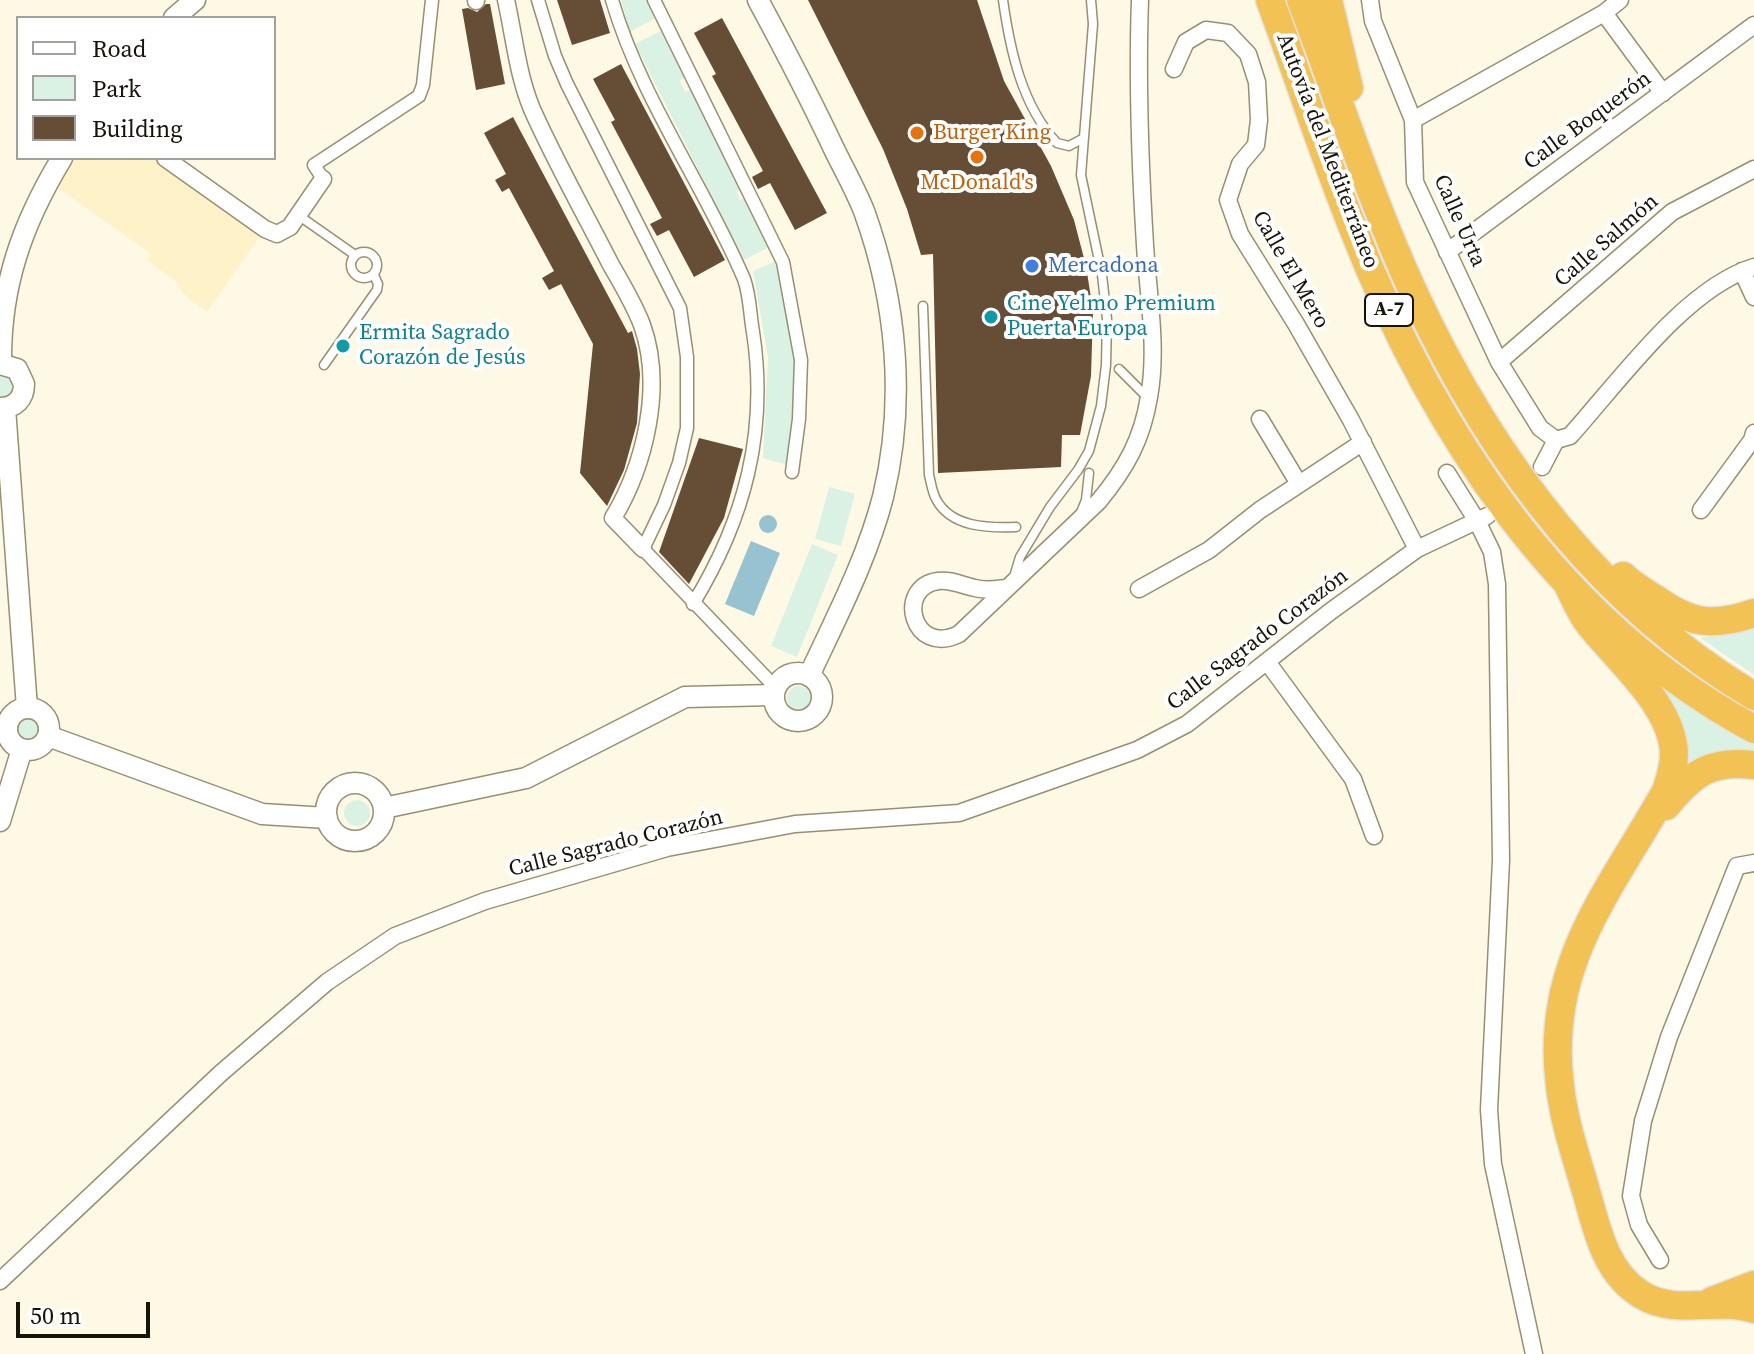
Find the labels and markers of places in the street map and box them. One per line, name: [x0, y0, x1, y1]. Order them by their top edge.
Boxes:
place label: Burger King: [933, 120, 1051, 146]
marker: Burger King: [908, 124, 926, 142]
marker: McDonald's: [968, 148, 986, 166]
place label: McDonald's: [920, 170, 1034, 196]
place label: Mercadona: [1048, 253, 1159, 279]
marker: Mercadona: [1023, 257, 1041, 275]
place label: Cine Yelmo Premium Puerta Europa: [1007, 291, 1216, 342]
marker: Cine Yelmo Premium Puerta Europa: [982, 308, 1000, 326]
place label: Ermita Sagrado Corazón de Jesús: [359, 320, 526, 372]
marker: Ermita Sagrado Corazón de Jesús: [334, 337, 352, 355]

